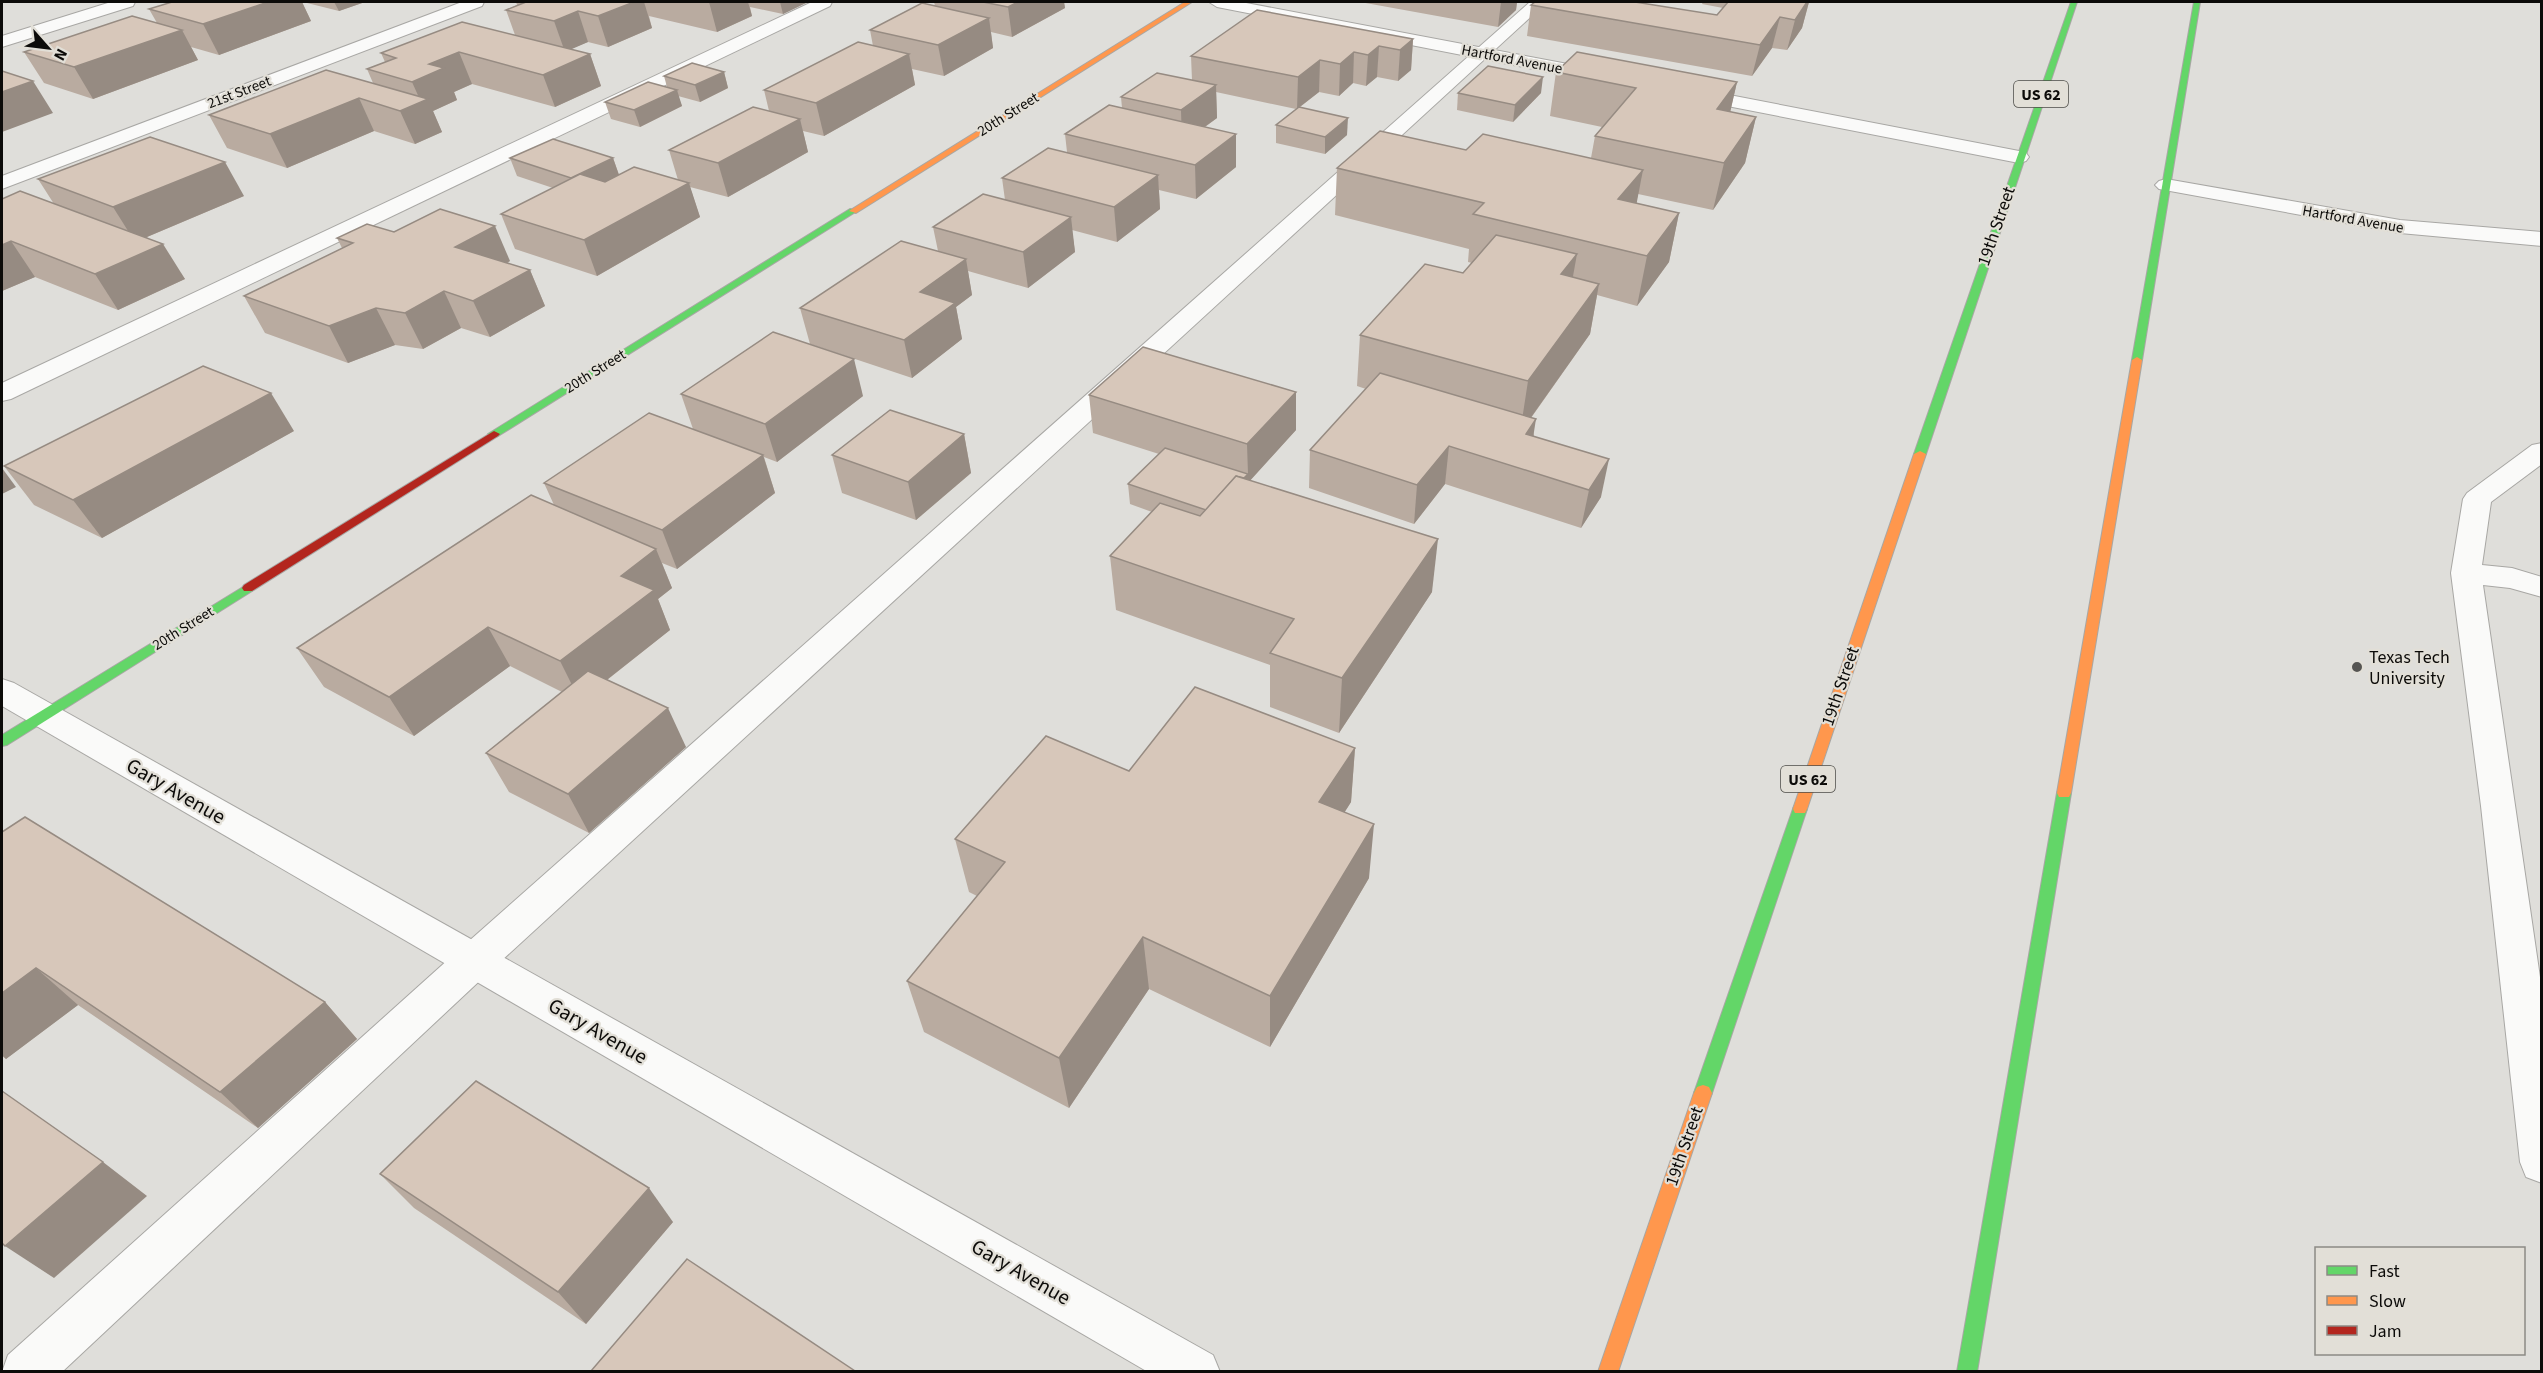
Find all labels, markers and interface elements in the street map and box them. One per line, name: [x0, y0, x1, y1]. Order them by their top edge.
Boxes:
north arrow: [18, 18, 78, 78]
street label: Hartford Avenue: [1460, 39, 1564, 80]
text: N: [48, 45, 73, 64]
street label: 21st Street: [204, 71, 274, 114]
road number: US 62: [2014, 81, 2068, 107]
street label: 20th Street: [974, 87, 1043, 142]
street label: 19th Street: [1971, 183, 2022, 269]
street label: Hartford Avenue: [2301, 200, 2405, 239]
street label: 20th Street: [561, 344, 630, 399]
street label: 20th Street: [149, 601, 218, 656]
street label: 19th Street: [1815, 643, 1866, 729]
place label: Texas Tech University: [2369, 645, 2450, 691]
marker: Texas Tech University: [2350, 660, 2364, 674]
street label: Gary Avenue: [121, 750, 231, 832]
road number: US 62: [1781, 766, 1835, 792]
street label: Gary Avenue: [543, 990, 653, 1072]
street label: 19th Street: [1659, 1103, 1710, 1189]
street label: Gary Avenue: [966, 1231, 1076, 1313]
legend: [2315, 1247, 2525, 1355]
text: Fast: [2369, 1259, 2400, 1284]
text: Slow: [2369, 1289, 2406, 1314]
text: Jam: [2369, 1319, 2402, 1344]

